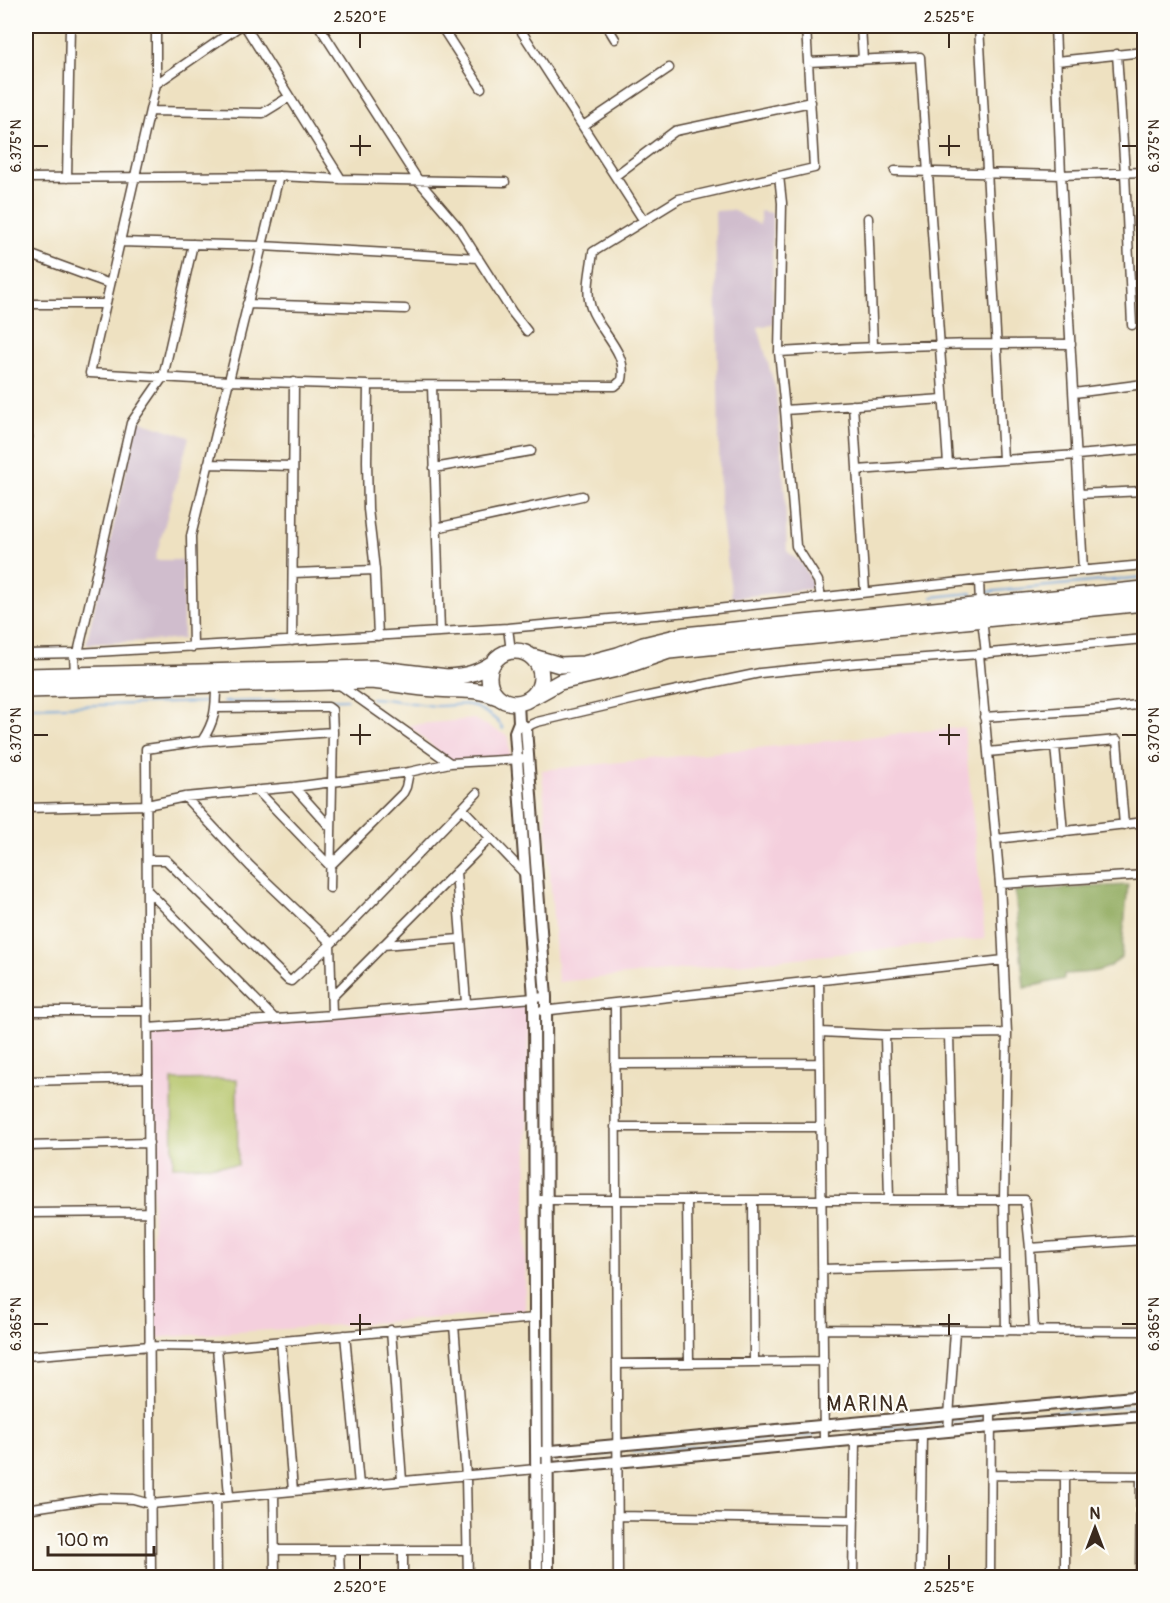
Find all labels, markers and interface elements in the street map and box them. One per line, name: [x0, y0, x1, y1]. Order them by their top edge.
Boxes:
text: 2.520°E: [334, 8, 387, 27]
text: 2.525°E: [924, 8, 975, 27]
text: 6.375°N: [7, 119, 26, 173]
text: 6.375°N: [1145, 119, 1164, 173]
text: 6.370°N: [7, 707, 26, 763]
text: 6.370°N: [1145, 707, 1164, 763]
text: 6.365°N: [7, 1297, 26, 1351]
text: 6.365°N: [1145, 1297, 1164, 1351]
district label: MARINA: [826, 1391, 910, 1418]
north arrow: [1065, 1498, 1125, 1558]
text: N: [1090, 1504, 1101, 1524]
scale bar: [48, 1519, 154, 1557]
text: 100 m: [57, 1529, 109, 1552]
text: 2.520°E: [334, 1578, 387, 1597]
text: 2.525°E: [924, 1578, 975, 1597]

